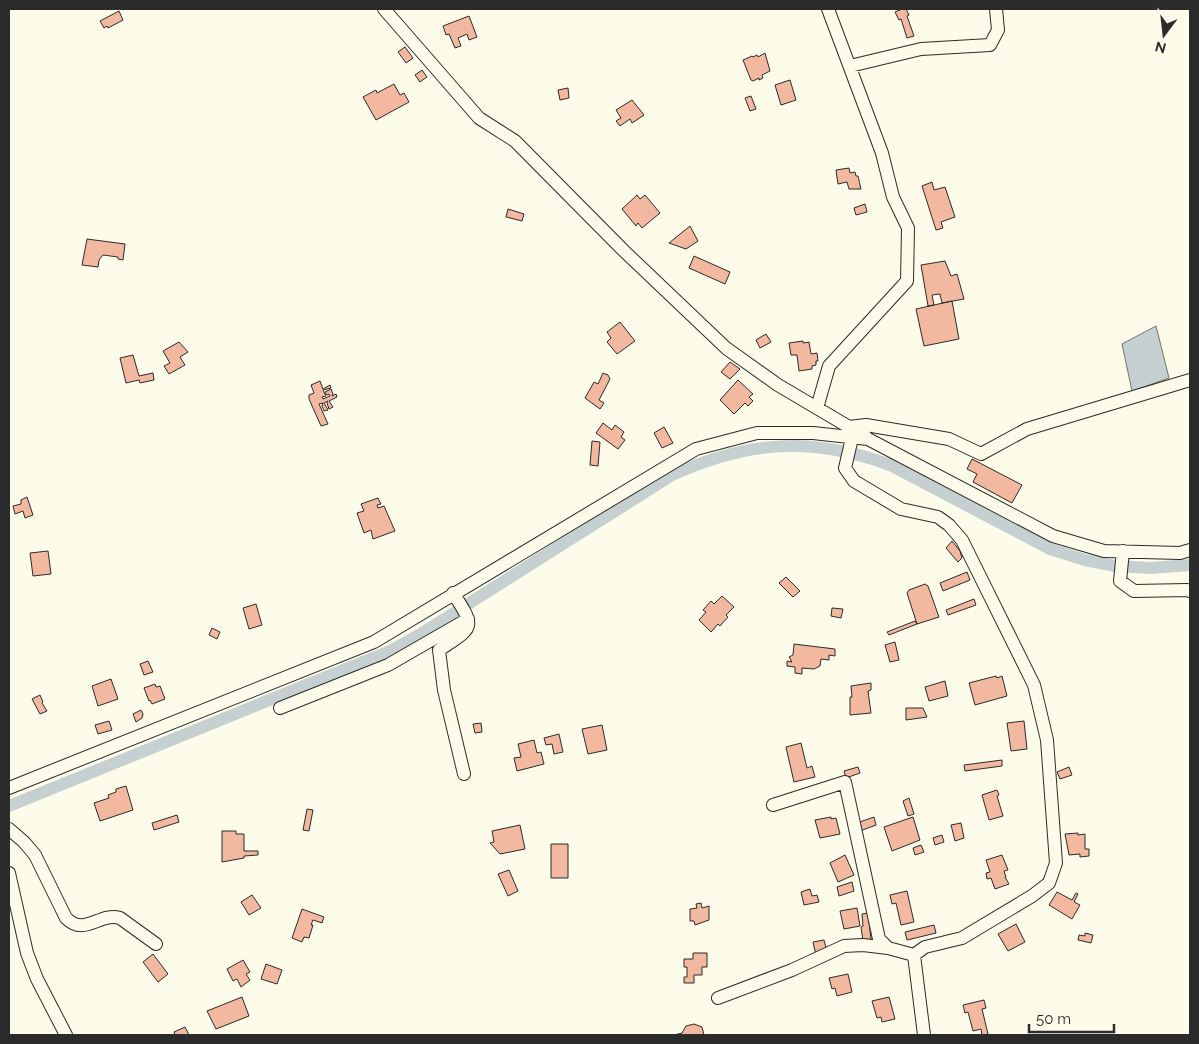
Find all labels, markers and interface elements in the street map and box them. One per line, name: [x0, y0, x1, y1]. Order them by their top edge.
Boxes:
north arrow: [1139, 10, 1189, 60]
text: N: [1153, 38, 1168, 57]
scale bar: [1029, 1002, 1114, 1034]
text: 50 m: [1036, 1010, 1071, 1028]

